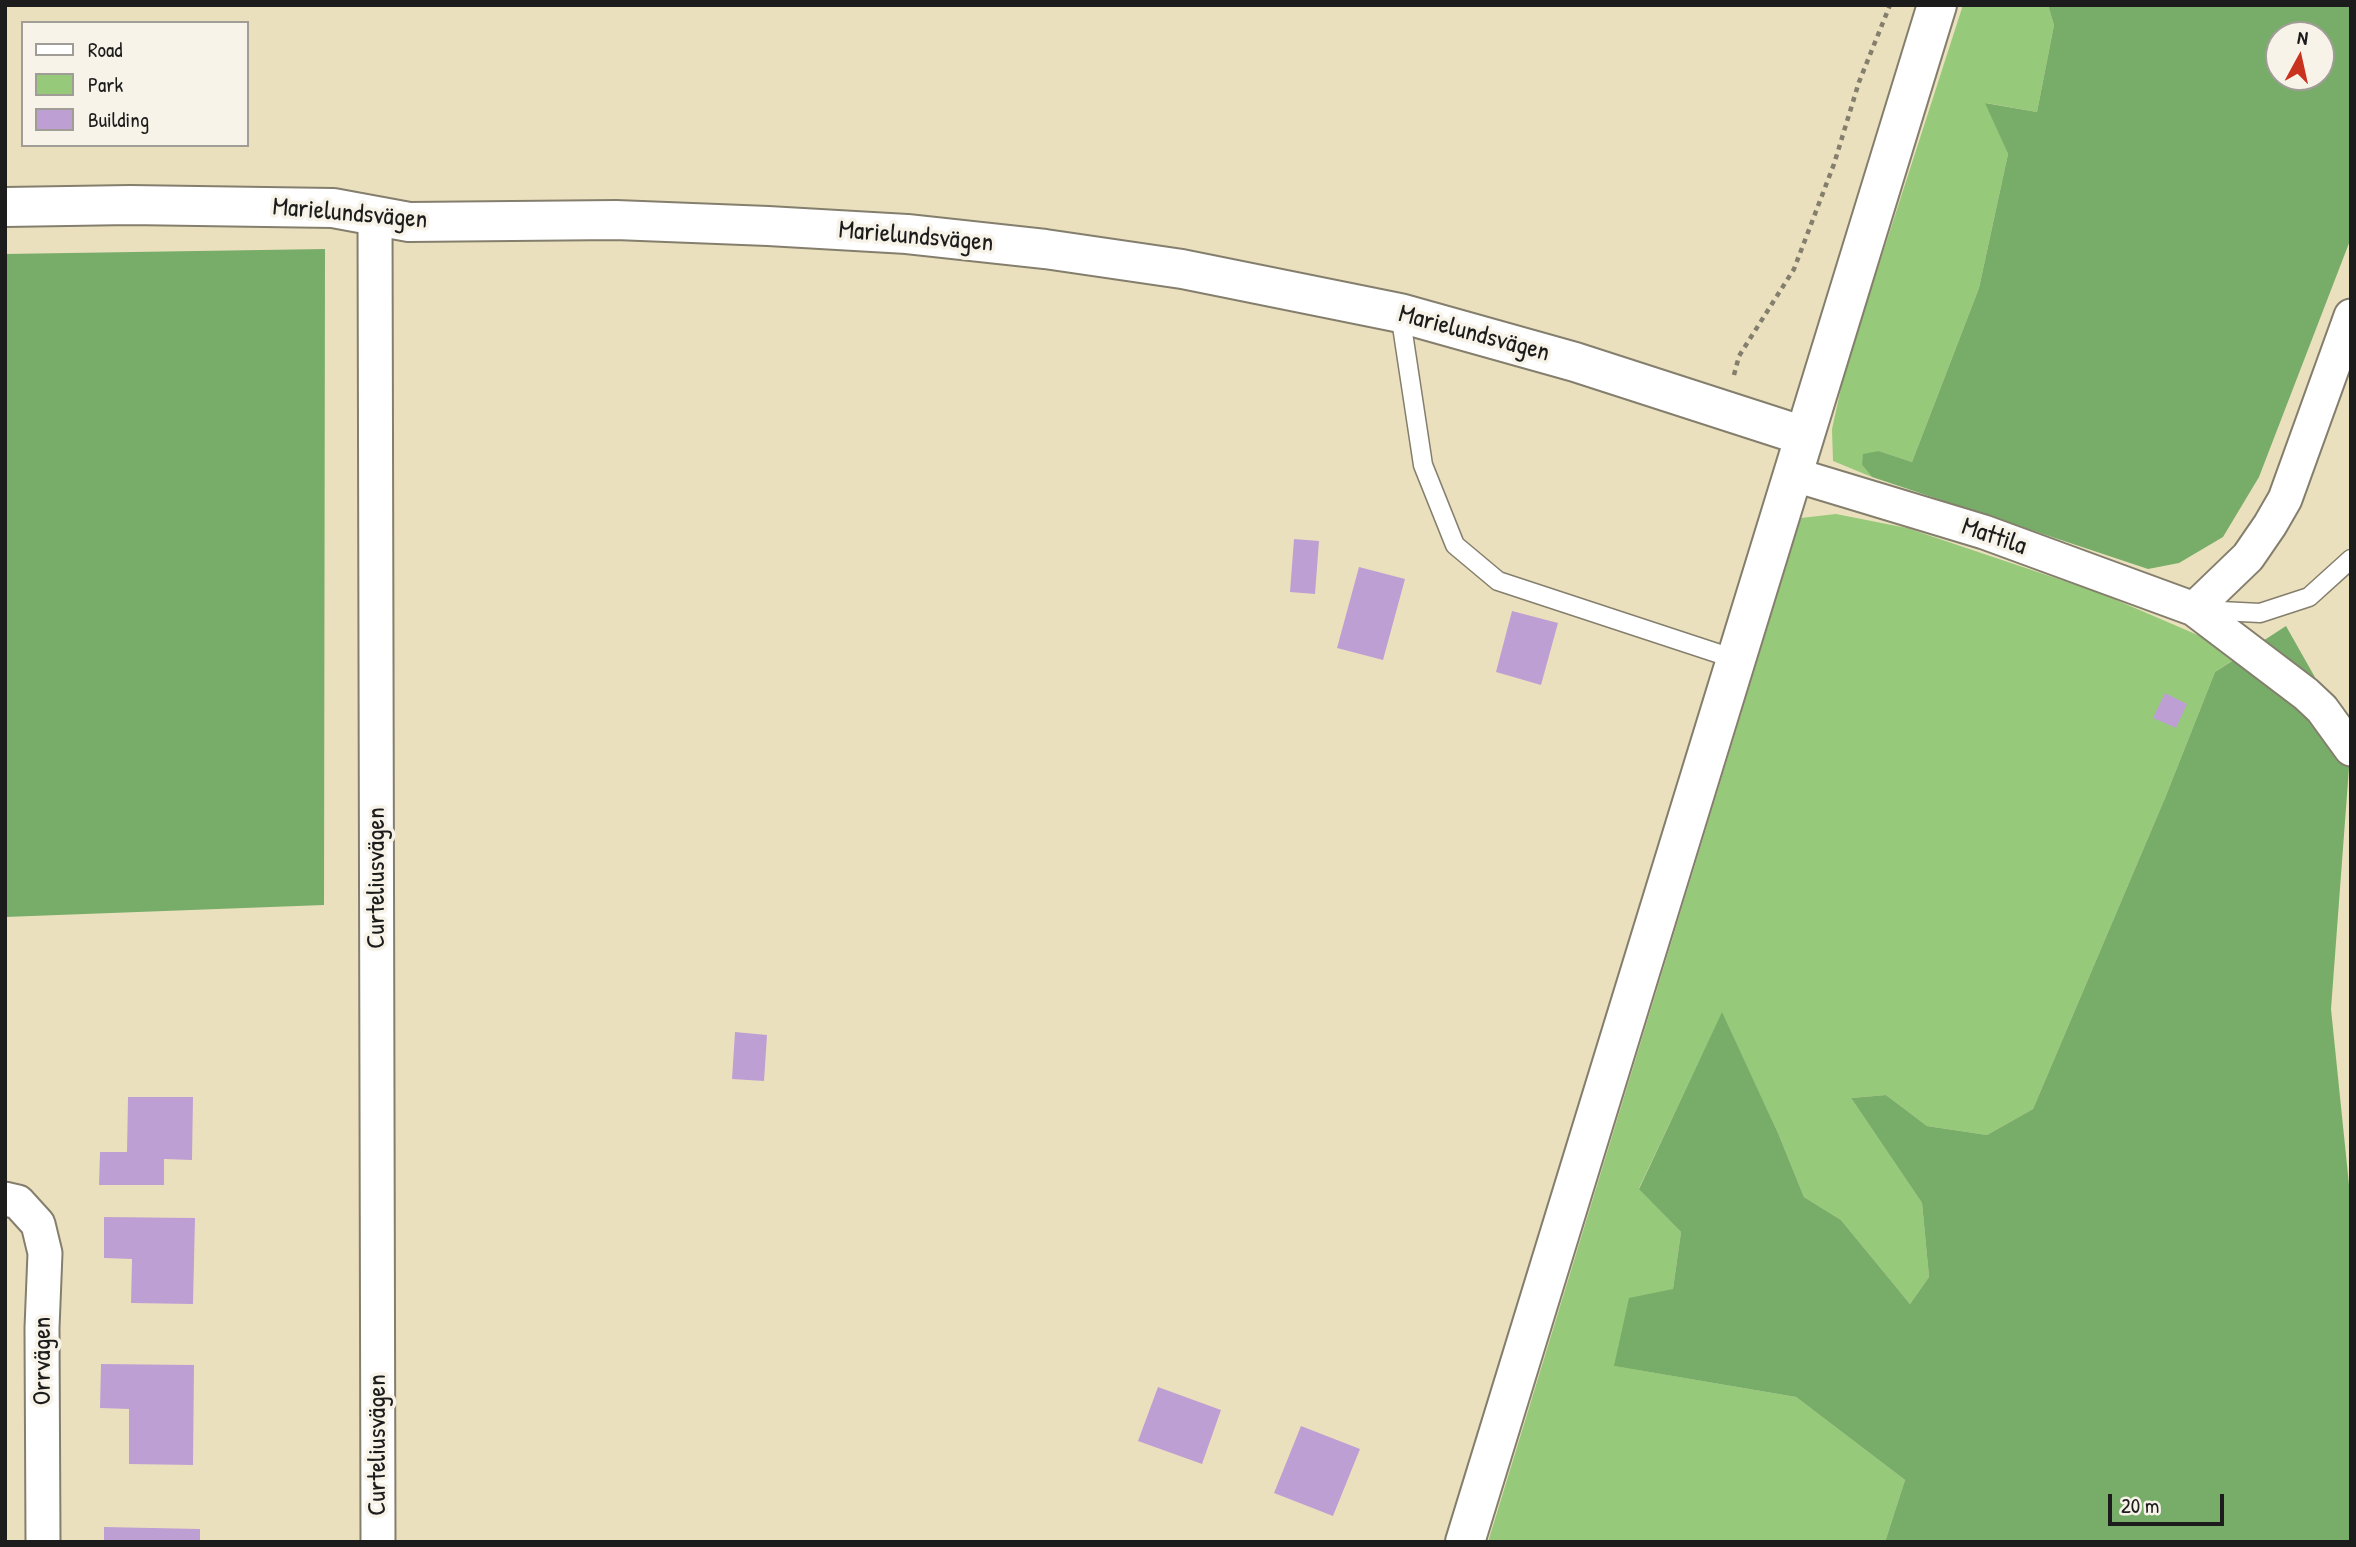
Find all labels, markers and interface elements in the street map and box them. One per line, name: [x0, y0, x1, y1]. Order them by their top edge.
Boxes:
legend: [21, 21, 248, 147]
north arrow: [2265, 21, 2335, 91]
text: N: [2296, 24, 2309, 51]
text: Road: [88, 35, 122, 64]
text: Park: [88, 70, 123, 99]
text: Building: [88, 105, 149, 134]
street label: Marielundsvägen: [271, 192, 429, 236]
street label: Marielundsvägen: [837, 215, 995, 259]
street label: Marielundsvägen: [1395, 299, 1553, 369]
street label: Mattila: [1957, 511, 2031, 563]
street label: Curteliusvägen: [361, 807, 393, 949]
street label: Orrvägen: [27, 1317, 59, 1405]
street label: Curteliusvägen: [362, 1374, 394, 1516]
scale bar: [2111, 1480, 2226, 1524]
text: 20 m: [2121, 1491, 2159, 1520]

